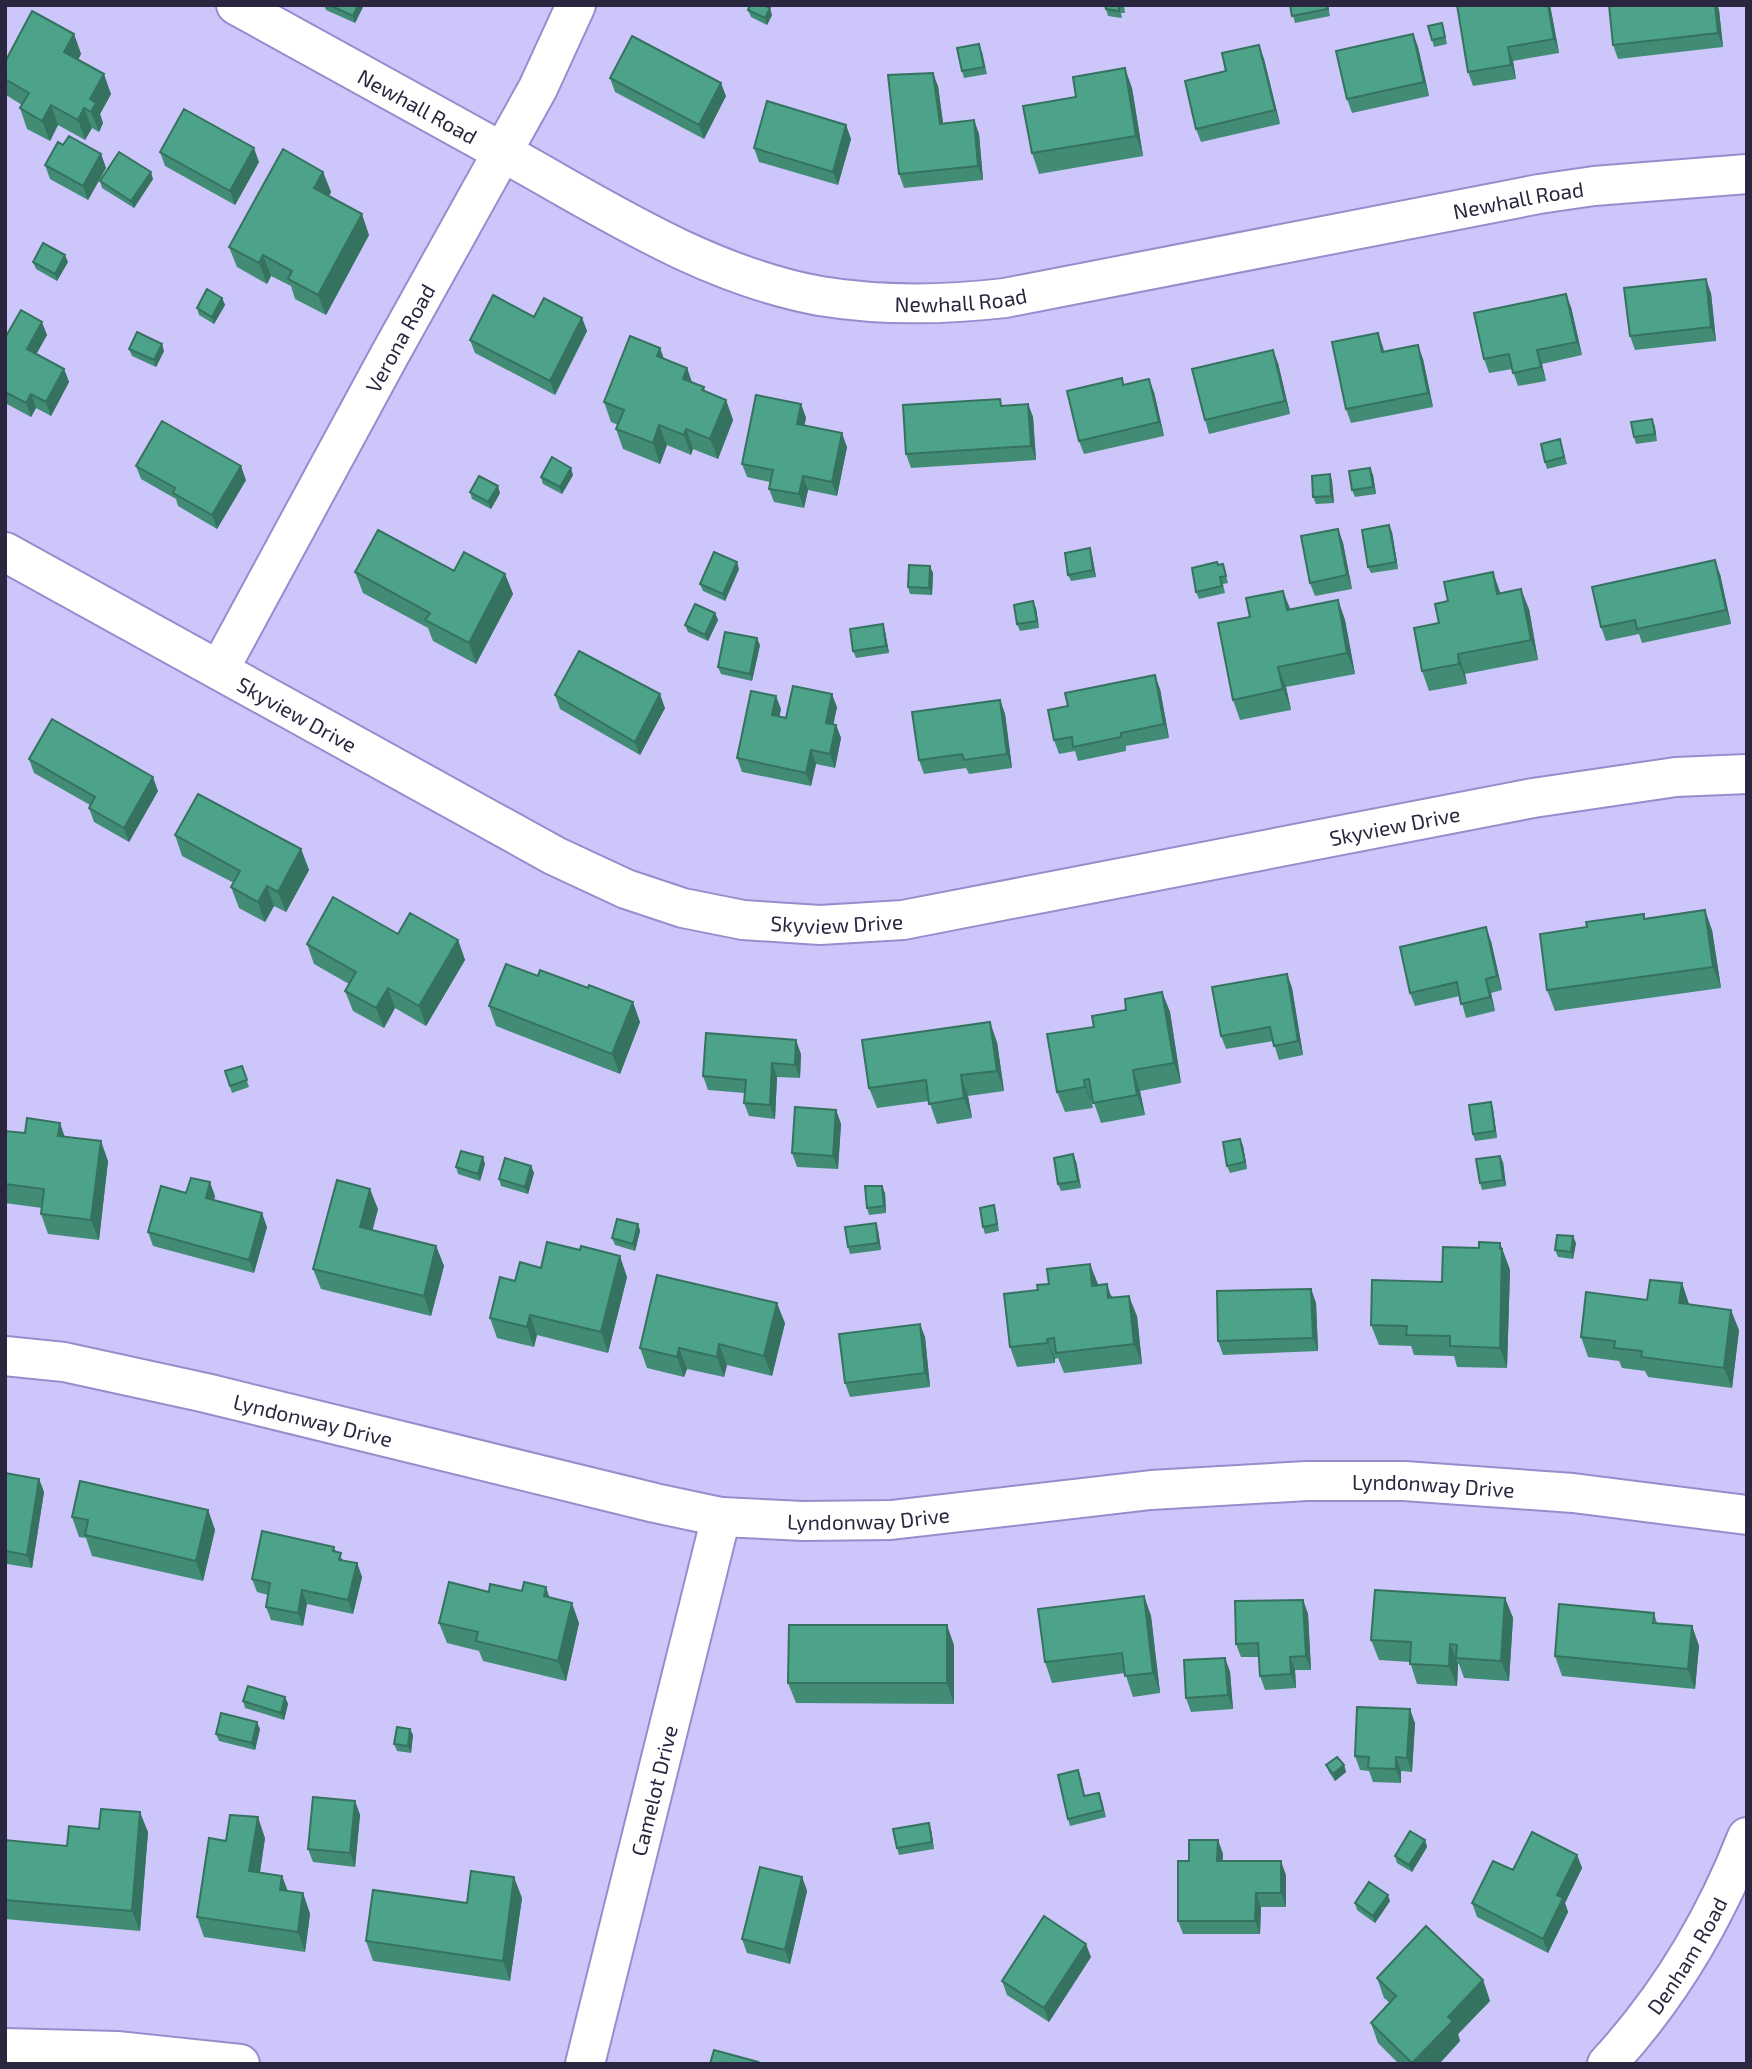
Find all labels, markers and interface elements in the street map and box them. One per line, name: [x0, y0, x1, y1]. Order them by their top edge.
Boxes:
street label: Newhall Road: [354, 63, 482, 148]
street label: Newhall Road: [1451, 175, 1585, 223]
street label: Verona Road: [359, 279, 439, 396]
street label: Newhall Road: [895, 282, 1029, 316]
street label: Skyview Drive: [233, 671, 361, 757]
street label: Skyview Drive: [1327, 800, 1462, 850]
street label: Skyview Drive: [770, 908, 904, 938]
street label: Lyndonway Drive: [231, 1388, 395, 1451]
street label: Lyndonway Drive: [1352, 1469, 1516, 1501]
street label: Lyndonway Drive: [786, 1501, 951, 1534]
street label: Camelot Drive: [625, 1722, 681, 1858]
street label: Denham Road: [1641, 1893, 1731, 2019]

